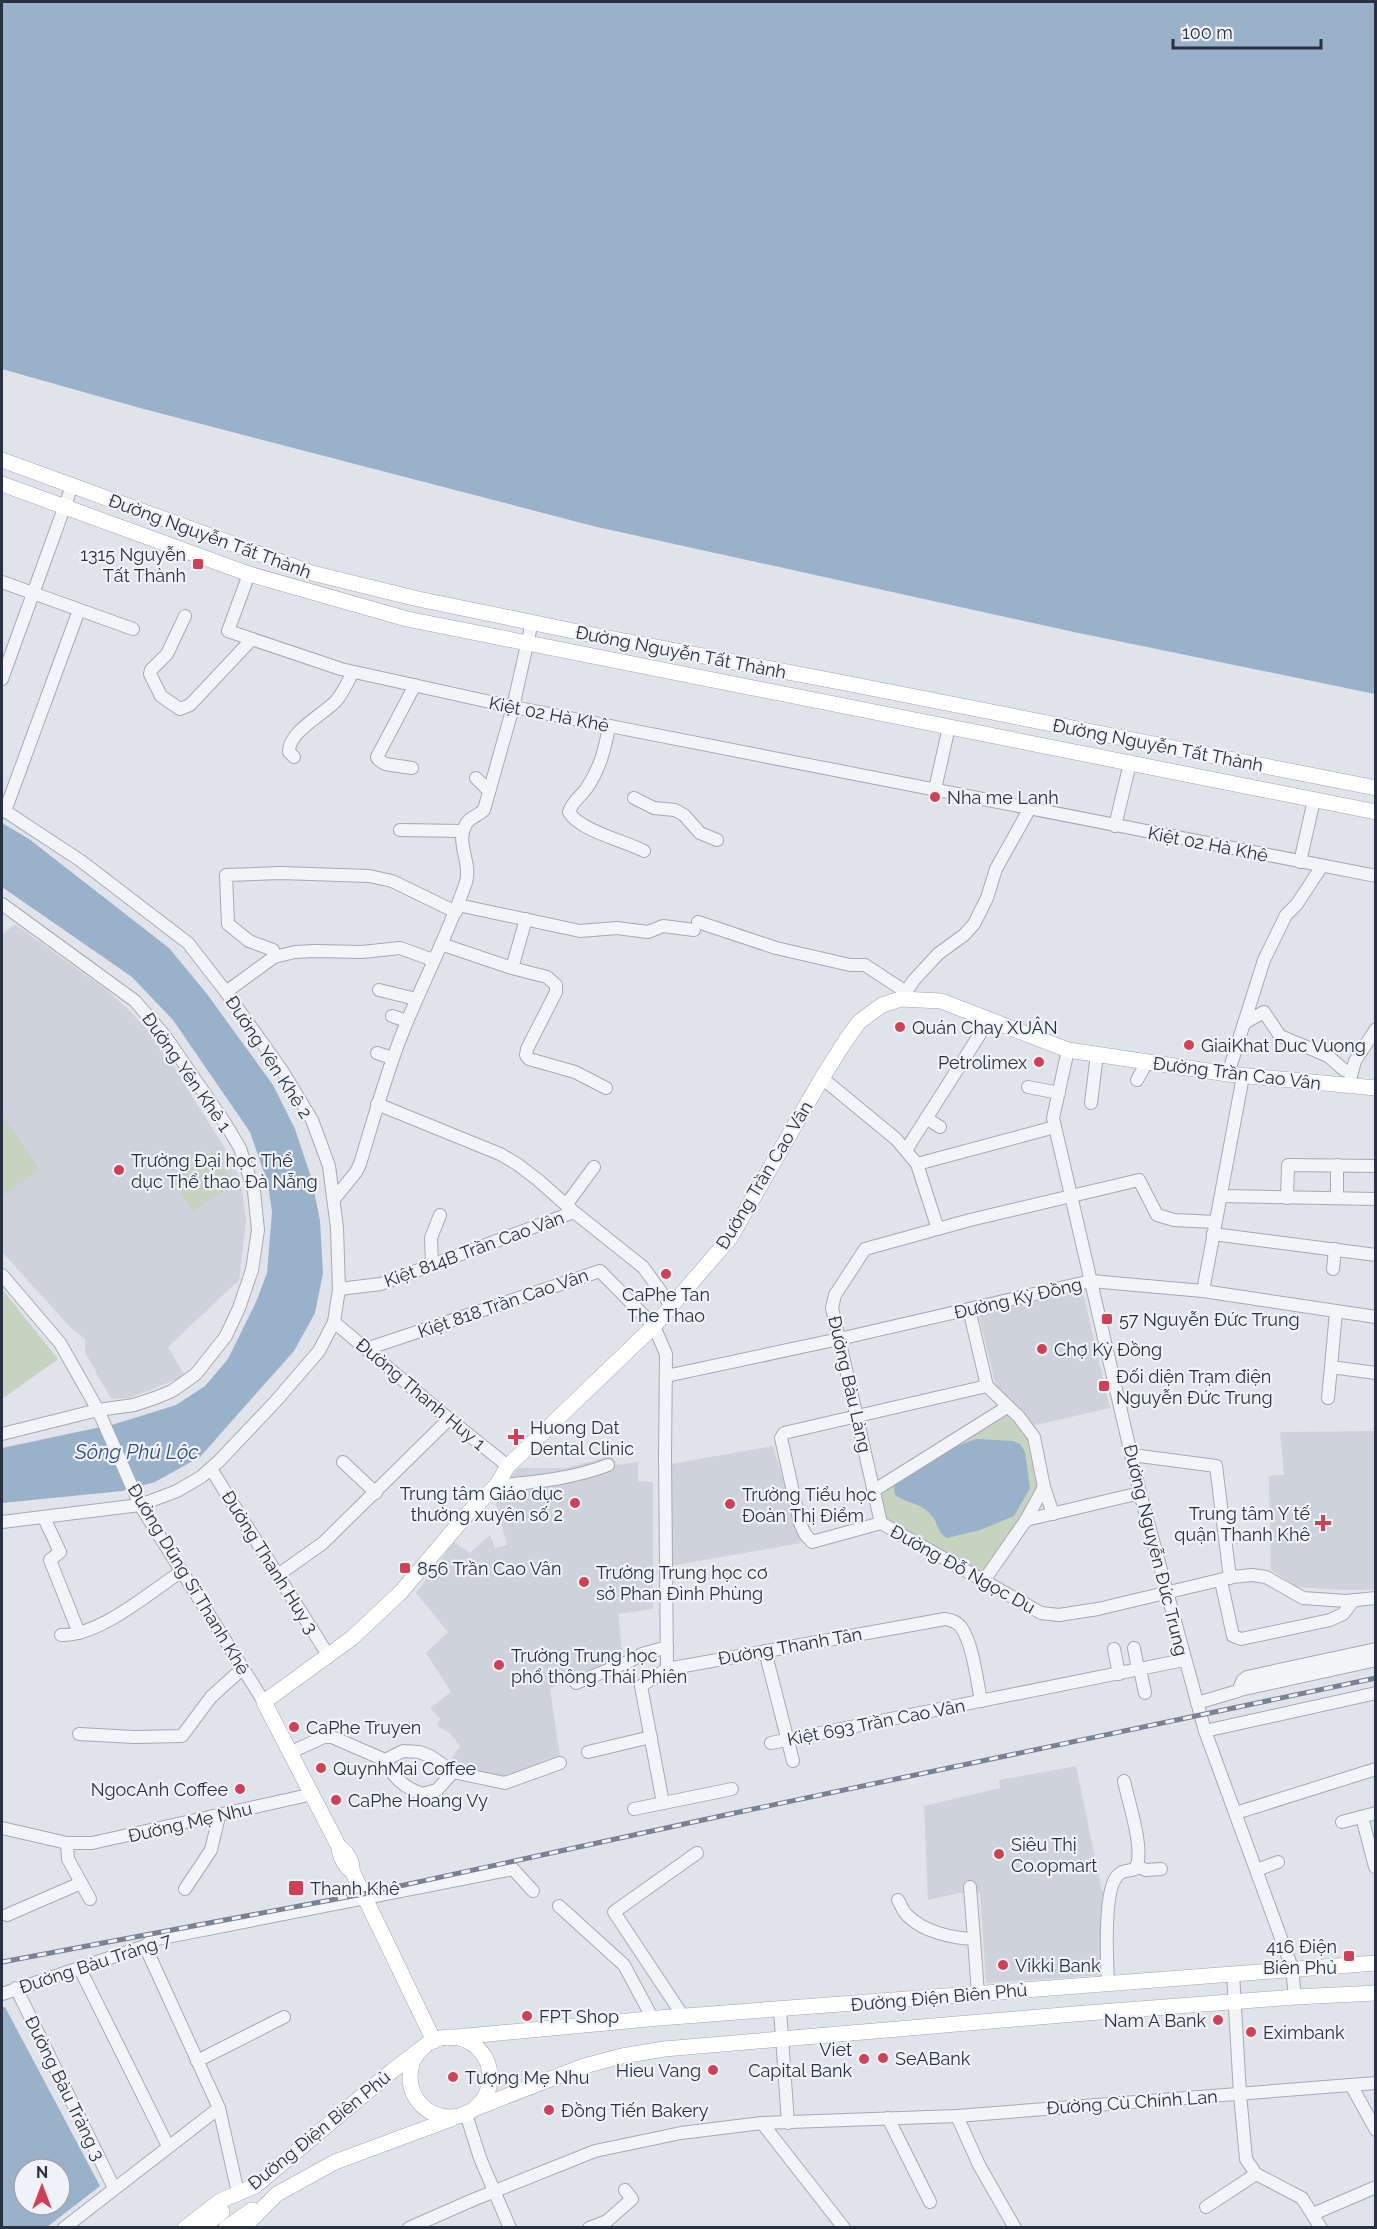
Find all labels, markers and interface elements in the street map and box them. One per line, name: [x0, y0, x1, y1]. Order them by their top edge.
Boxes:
scale bar: [1173, 12, 1322, 50]
text: 100 m: [1182, 22, 1233, 43]
street label: Đường Nguyễn Tất Thành: [106, 490, 314, 582]
place label: 1315 Nguyễn Tất Thành: [80, 544, 186, 586]
marker: 1315 Nguyễn Tất Thành: [191, 557, 205, 571]
street label: Đường Nguyễn Tất Thành: [574, 621, 788, 683]
street label: Kiệt 02 Hà Khê: [487, 692, 611, 736]
street label: Đường Nguyễn Tất Thành: [1051, 714, 1265, 776]
place label: Nha me Lanh: [947, 787, 1059, 808]
marker: Nha me Lanh: [928, 790, 942, 804]
street label: Kiệt 02 Hà Khê: [1146, 822, 1270, 866]
street label: Đường Yên Khê 2: [221, 992, 317, 1122]
street label: Đường Yên Khê 1: [138, 1008, 236, 1136]
place label: Quán Chay XUÂN: [912, 1016, 1058, 1038]
marker: Quán Chay XUÂN: [893, 1020, 907, 1034]
place label: GiaiKhat Duc Vuong: [1201, 1035, 1366, 1056]
marker: GiaiKhat Duc Vuong: [1182, 1038, 1196, 1052]
place label: Petrolimex: [938, 1052, 1027, 1073]
street label: Đường Trần Cao Vân: [1152, 1052, 1322, 1094]
marker: Petrolimex: [1032, 1055, 1046, 1069]
street label: Đường Trần Cao Vân: [711, 1097, 817, 1253]
place label: Trường Đại học Thể dục Thể thao Đà Nẵng: [131, 1150, 318, 1192]
marker: Trường Đại học Thể dục Thể thao Đà Nẵng: [112, 1163, 126, 1177]
street label: Kiệt 814B Trần Cao Vân: [381, 1207, 567, 1291]
street label: Kiệt 818 Trần Cao Vân: [415, 1264, 591, 1342]
marker: CaPhe Tan The Thao: [659, 1267, 673, 1281]
street label: Đường Kỳ Đồng: [952, 1273, 1084, 1323]
place label: CaPhe Tan The Thao: [622, 1284, 710, 1326]
place label: 57 Nguyễn Đức Trung: [1119, 1309, 1300, 1330]
marker: 57 Nguyễn Đức Trung: [1100, 1312, 1114, 1326]
street label: Đường Bàu Làng: [824, 1314, 876, 1454]
street label: Đường Thanh Huy 1: [352, 1334, 490, 1454]
place label: Chợ Kỳ Đồng: [1054, 1339, 1162, 1360]
marker: Chợ Kỳ Đồng: [1035, 1342, 1049, 1356]
place label: Đối diện Trạm điện Nguyễn Đức Trung: [1116, 1366, 1273, 1408]
marker: Đối diện Trạm điện Nguyễn Đức Trung: [1097, 1379, 1111, 1393]
place label: Huong Dat Dental Clinic: [530, 1417, 634, 1459]
marker: Huong Dat Dental Clinic: [507, 1428, 525, 1446]
water label: Sông Phú Lộc: [74, 1440, 199, 1464]
street label: Đường Nguyễn Đức Trung: [1120, 1442, 1192, 1658]
street label: Đường Dũng Sĩ Thanh Khê: [124, 1480, 255, 1679]
place label: Trung tâm Giáo dục thường xuyên số 2: [400, 1483, 563, 1525]
place label: Trường Tiểu học Đoàn Thị Điểm: [742, 1484, 877, 1526]
street label: Đường Thanh Huy 3: [218, 1487, 322, 1637]
marker: Trung tâm Giáo dục thường xuyên số 2: [568, 1496, 582, 1510]
marker: Trường Tiểu học Đoàn Thị Điểm: [723, 1497, 737, 1511]
place label: Trung tâm Y tế quận Thanh Khê: [1174, 1503, 1310, 1545]
marker: Trung tâm Y tế quận Thanh Khê: [1314, 1514, 1332, 1532]
street label: Đường Đỗ Ngọc Du: [887, 1520, 1039, 1618]
place label: 856 Trần Cao Vân: [417, 1558, 561, 1579]
marker: 856 Trần Cao Vân: [398, 1561, 412, 1575]
place label: Trường Trung học cơ sở Phan Đình Phùng: [596, 1562, 768, 1604]
marker: Trường Trung học cơ sở Phan Đình Phùng: [577, 1575, 591, 1589]
street label: Đường Thanh Tân: [716, 1623, 864, 1669]
place label: Trường Trung học phổ thông Thái Phiên: [511, 1645, 687, 1687]
marker: Trường Trung học phổ thông Thái Phiên: [492, 1658, 506, 1672]
street label: Kiệt 693 Trần Cao Vân: [785, 1694, 967, 1750]
place label: CaPhe Truyen: [306, 1717, 421, 1738]
marker: CaPhe Truyen: [287, 1720, 301, 1734]
place label: QuynhMai Coffee: [333, 1758, 477, 1779]
marker: QuynhMai Coffee: [314, 1761, 328, 1775]
place label: NgocAnh Coffee: [91, 1779, 228, 1800]
marker: NgocAnh Coffee: [233, 1782, 247, 1796]
place label: CaPhe Hoang Vy: [348, 1790, 488, 1811]
marker: CaPhe Hoang Vy: [329, 1793, 343, 1807]
street label: Đường Mẹ Nhu: [126, 1798, 254, 1846]
place label: Siêu Thị Co.opmart: [1011, 1834, 1097, 1876]
marker: Siêu Thị Co.opmart: [992, 1847, 1006, 1861]
place label: Thanh Khê: [310, 1878, 400, 1899]
marker: Thanh Khê: [287, 1879, 305, 1897]
street label: Đường Bàu Trảng 7: [16, 1928, 174, 1997]
place label: 416 Điện Biên Phủ: [1263, 1936, 1337, 1978]
marker: 416 Điện Biên Phủ: [1342, 1949, 1356, 1963]
place label: Vikki Bank: [1015, 1955, 1101, 1976]
marker: Vikki Bank: [996, 1958, 1010, 1972]
street label: Đường Điện Biên Phủ: [850, 1979, 1028, 2015]
place label: FPT Shop: [539, 2006, 619, 2027]
marker: FPT Shop: [520, 2009, 534, 2023]
place label: Nam A Bank: [1104, 2010, 1206, 2031]
street label: Đường Bàu Trảng 3: [21, 2012, 109, 2164]
marker: Nam A Bank: [1211, 2013, 1225, 2027]
place label: Eximbank: [1263, 2022, 1345, 2043]
marker: Eximbank: [1244, 2025, 1258, 2039]
place label: Viet Capital Bank: [748, 2039, 852, 2081]
place label: SeABank: [895, 2048, 971, 2069]
marker: SeABank: [876, 2051, 890, 2065]
marker: Viet Capital Bank: [857, 2052, 871, 2066]
place label: Hieu Vang: [616, 2060, 701, 2081]
marker: Hieu Vang: [706, 2063, 720, 2077]
street label: Đường Điện Biên Phủ: [244, 2066, 394, 2194]
place label: Tượng Mẹ Nhu: [465, 2067, 589, 2088]
marker: Tượng Mẹ Nhu: [446, 2070, 460, 2084]
street label: Đường Cù Chính Lan: [1046, 2086, 1218, 2118]
place label: Đồng Tiến Bakery: [561, 2100, 709, 2121]
marker: Đồng Tiến Bakery: [542, 2103, 556, 2117]
north arrow: [12, 2157, 72, 2217]
text: N: [36, 2163, 48, 2182]

